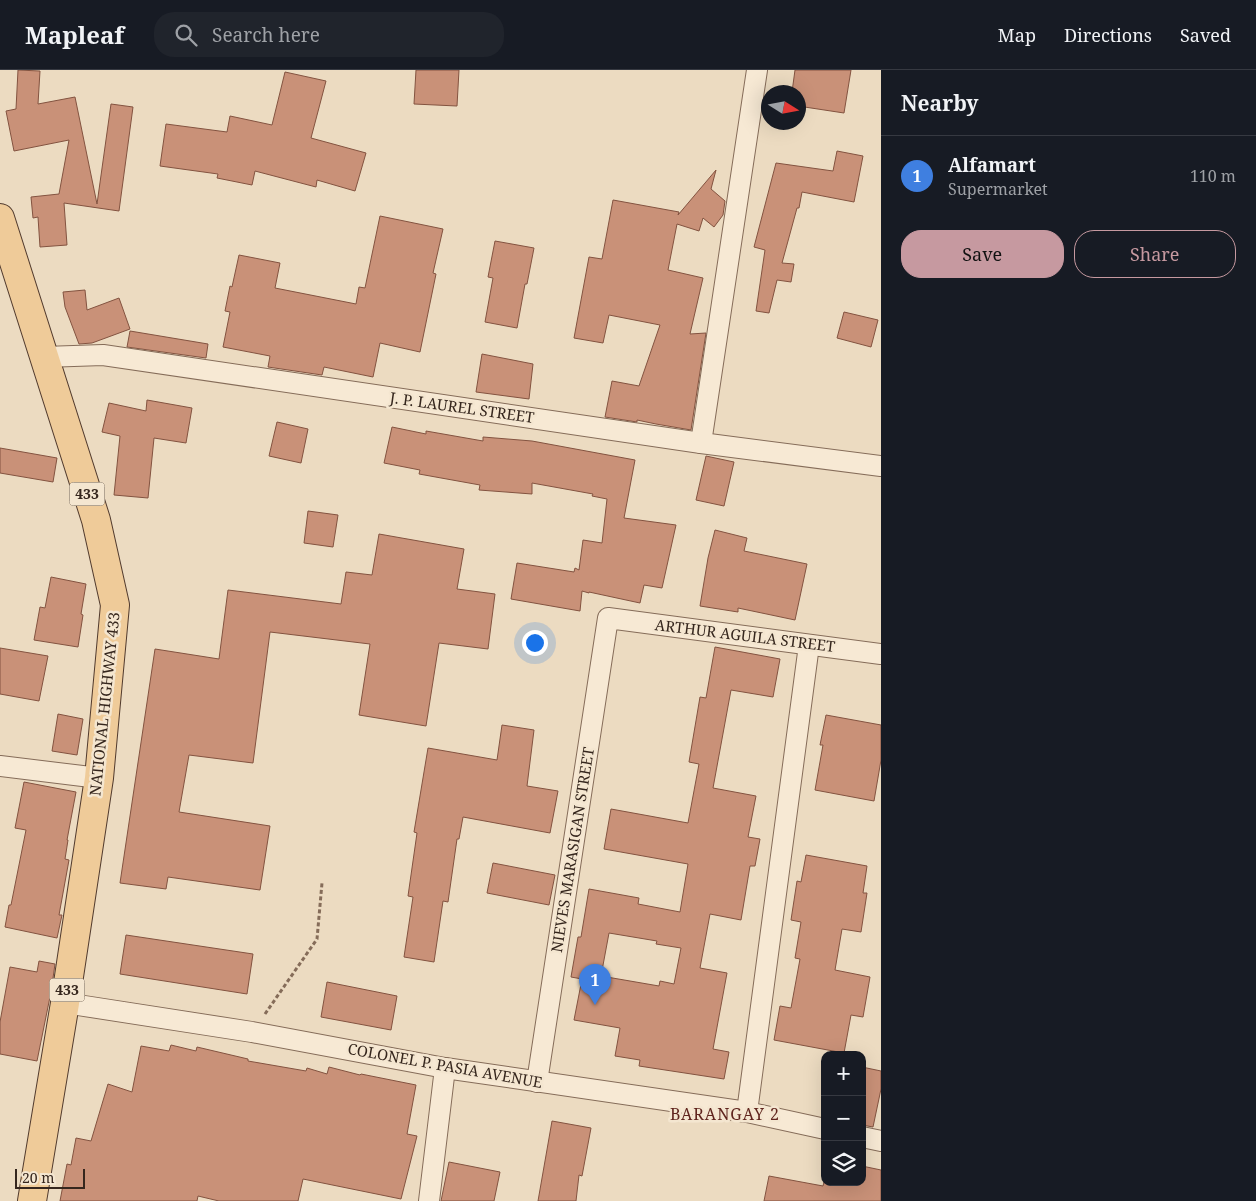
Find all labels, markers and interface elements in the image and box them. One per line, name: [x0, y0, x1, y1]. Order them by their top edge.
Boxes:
search box: [154, 12, 504, 57]
text: Mapleaf: [25, 18, 124, 51]
icon: search: [172, 21, 200, 49]
text: Search here: [212, 22, 320, 48]
text: Map: [998, 23, 1036, 47]
text: Directions: [1064, 23, 1152, 47]
text: Saved: [1180, 23, 1231, 47]
north arrow: [761, 85, 806, 130]
text: Nearby: [901, 89, 979, 117]
text: Alfamart: [948, 152, 1036, 178]
text: 1: [912, 165, 922, 187]
text: 110 m: [1190, 165, 1236, 187]
text: Supermarket: [948, 178, 1048, 200]
button: Save: [901, 230, 1064, 278]
button: Share: [1074, 230, 1236, 278]
street label: J. P. LAUREL STREET: [388, 387, 536, 427]
road number: 433: [70, 482, 104, 506]
street label: NATIONAL HIGHWAY 433: [84, 611, 124, 797]
street label: ARTHUR AGUILA STREET: [654, 614, 836, 656]
your location: [522, 630, 548, 656]
street label: NIEVES MARASIGAN STREET: [546, 746, 598, 954]
pin: 1: [579, 964, 611, 1005]
road number: 433: [50, 978, 84, 1002]
street label: COLONEL P. PASIA AVENUE: [346, 1038, 544, 1092]
map controls: [821, 1051, 866, 1186]
button: +: [821, 1051, 866, 1096]
button: −: [821, 1096, 866, 1141]
district label: BARANGAY 2: [670, 1103, 780, 1125]
button: layers: [821, 1141, 866, 1186]
scale bar: [15, 1166, 85, 1189]
text: 20 m: [22, 1168, 55, 1187]

